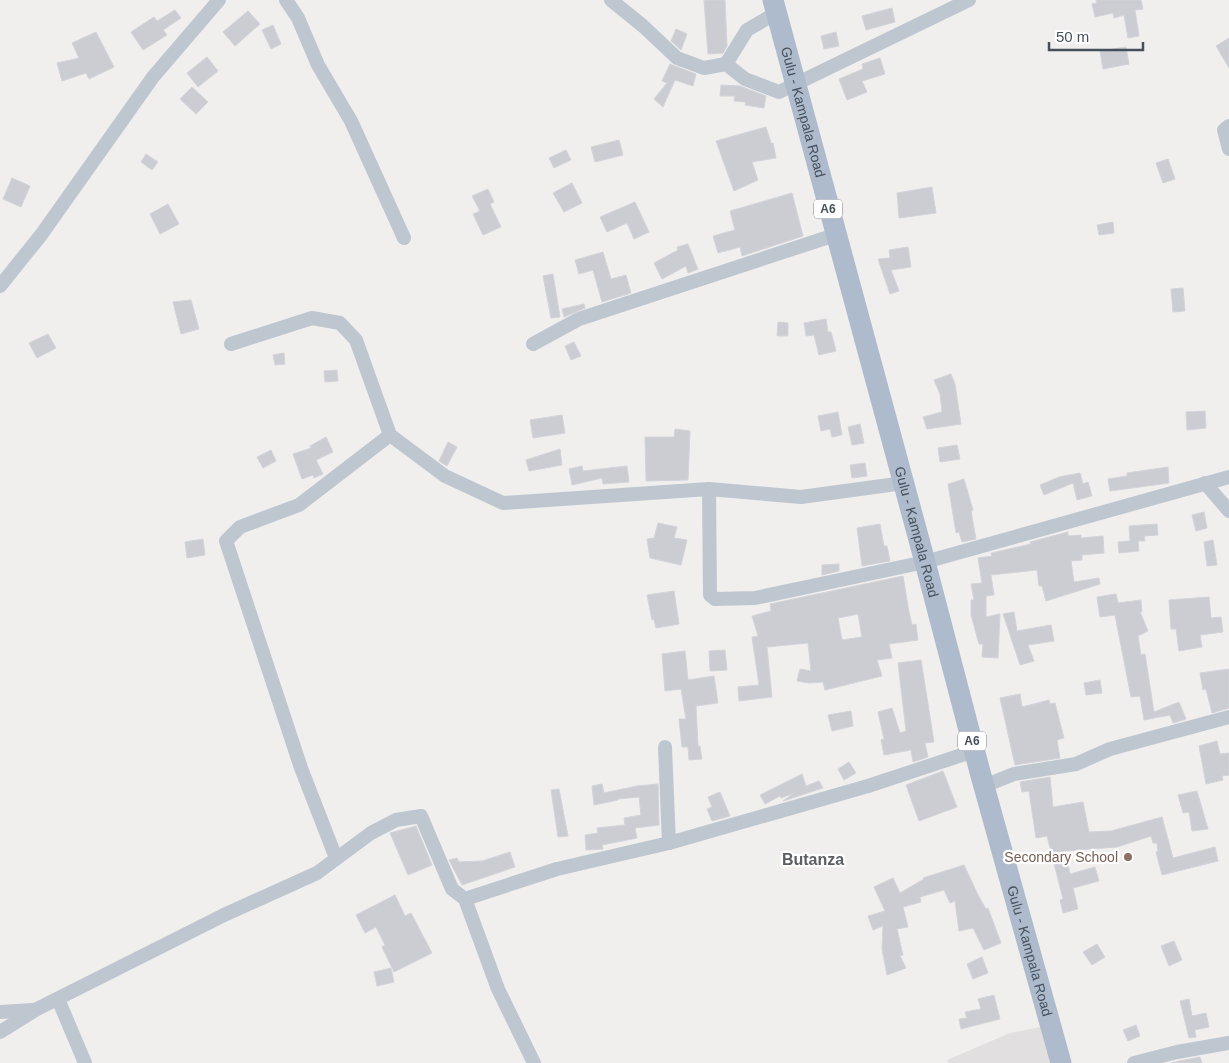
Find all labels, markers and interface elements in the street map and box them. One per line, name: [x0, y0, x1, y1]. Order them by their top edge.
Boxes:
scale bar: [1049, 20, 1143, 52]
text: 50 m: [1056, 28, 1089, 45]
street label: Gulu - Kampala Road: [778, 45, 829, 179]
road number: A6: [814, 200, 842, 218]
street label: Gulu - Kampala Road: [892, 465, 942, 599]
road number: A6: [958, 731, 986, 750]
place label: Secondary School: [1004, 849, 1118, 865]
district label: Butanza: [782, 851, 844, 868]
marker: Secondary School: [1122, 851, 1134, 863]
street label: Gulu - Kampala Road: [1004, 884, 1056, 1018]

